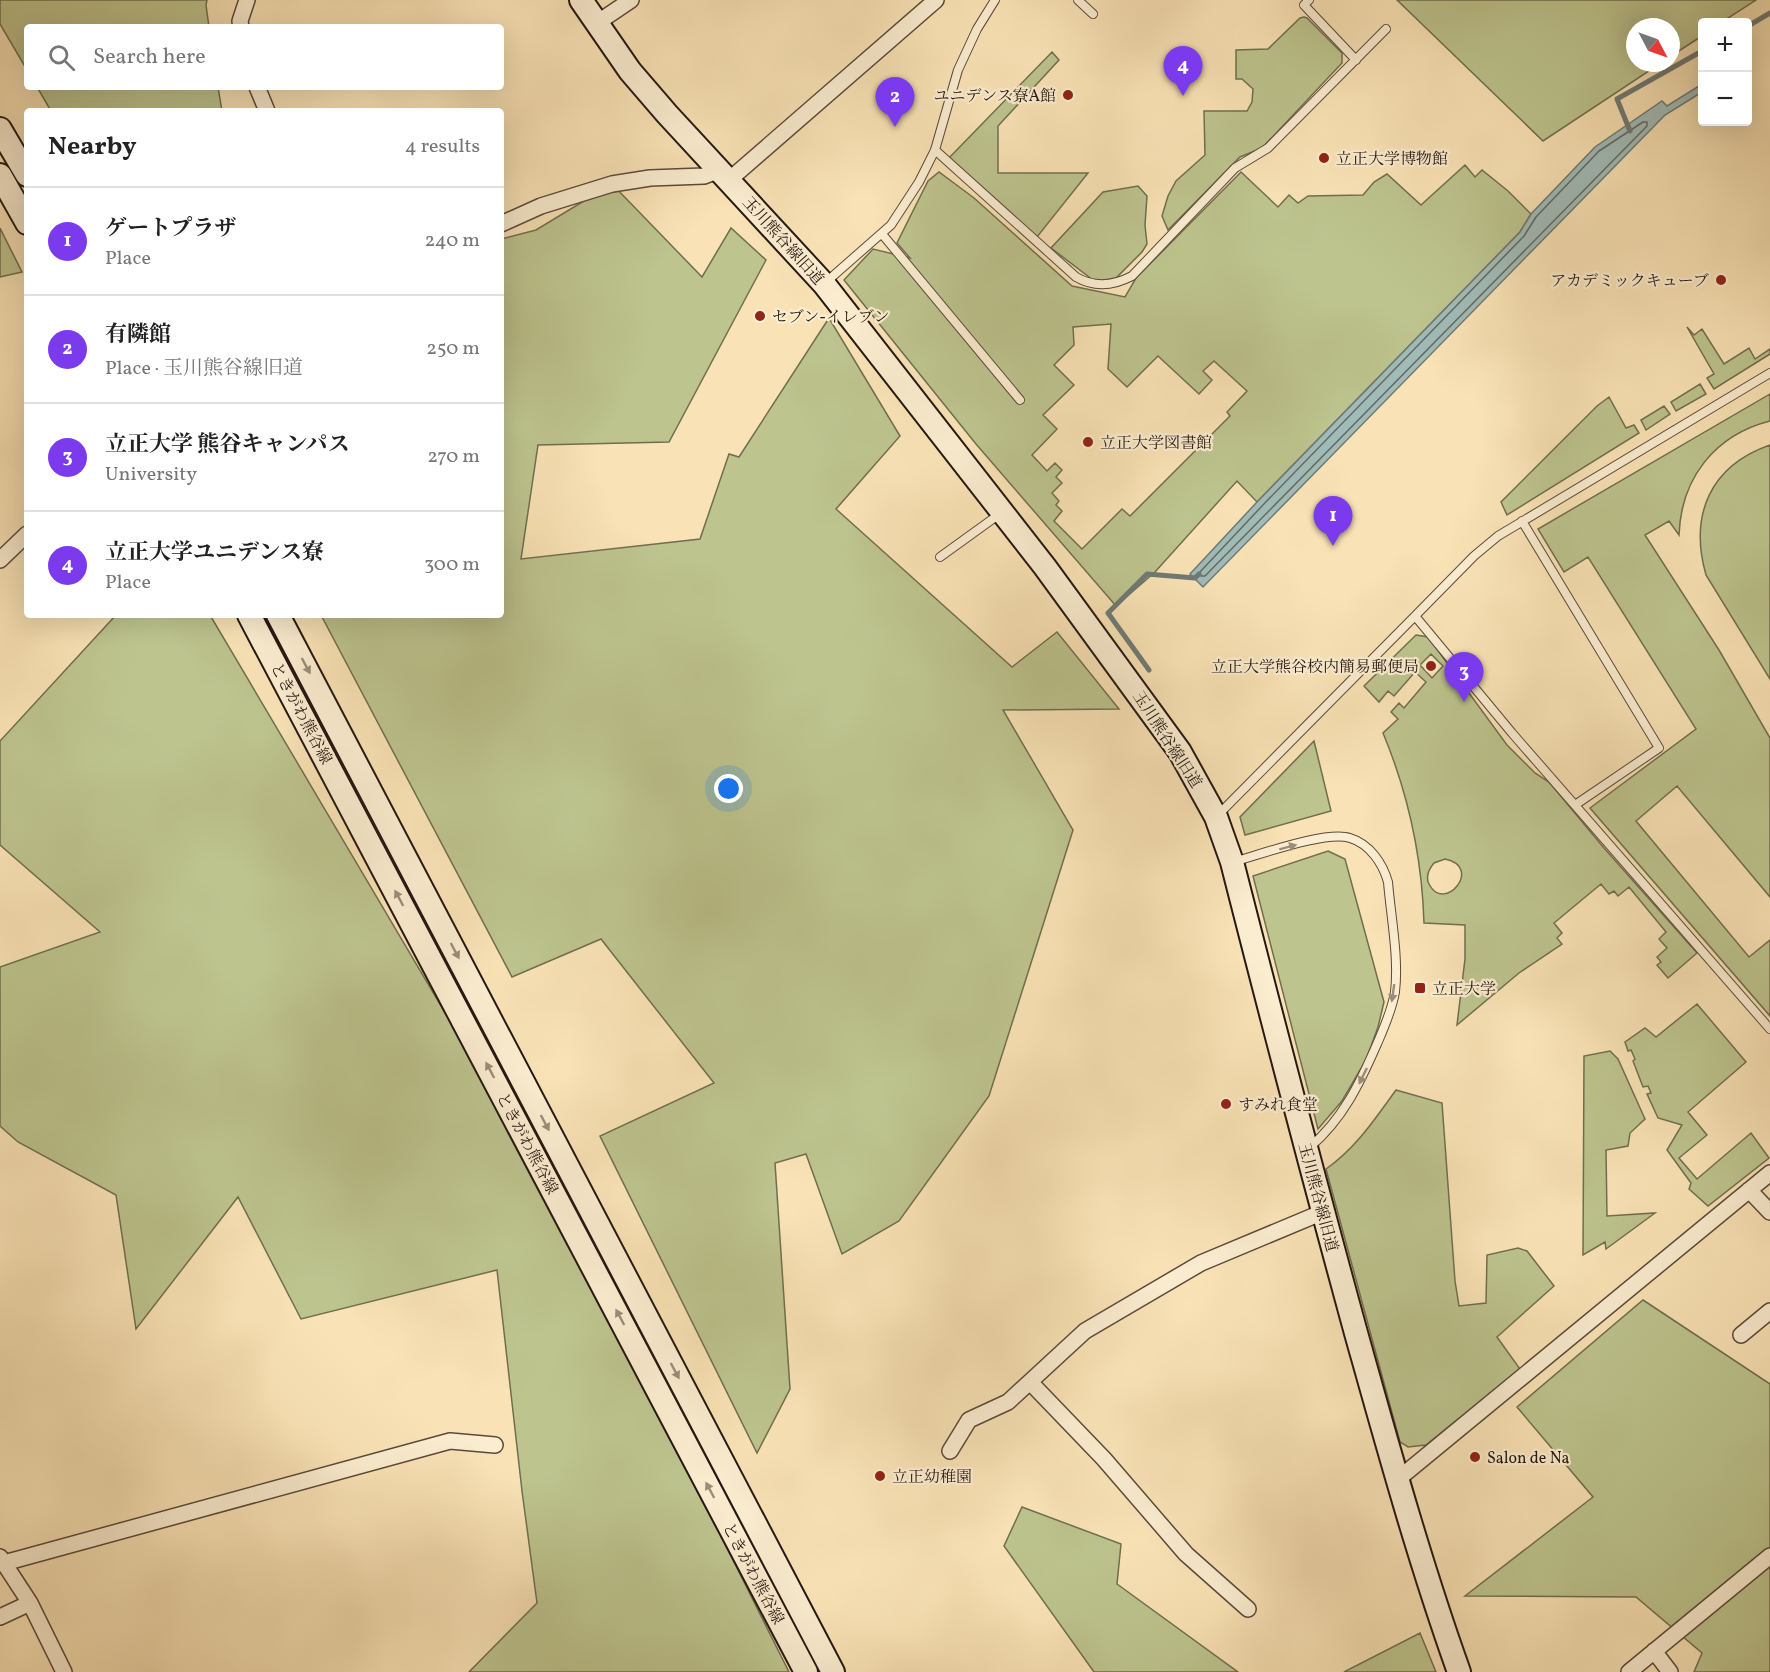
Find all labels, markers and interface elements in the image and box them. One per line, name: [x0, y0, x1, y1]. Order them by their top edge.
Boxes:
north arrow: [1626, 18, 1680, 72]
map controls: [1698, 18, 1752, 126]
button: +: [1698, 18, 1752, 72]
search box: [24, 24, 504, 90]
icon: search: [45, 41, 78, 74]
text: Search here: [93, 42, 206, 73]
pin: 4: [1164, 46, 1202, 96]
button: −: [1698, 72, 1752, 126]
pin: 2: [876, 78, 914, 127]
place label: ユニデンス寮A館: [934, 86, 1056, 108]
marker: ユニデンス寮A館: [1061, 88, 1075, 102]
text: Nearby: [48, 129, 137, 165]
text: 4 results: [405, 133, 480, 161]
place label: 立正大学博物館: [1336, 149, 1448, 171]
marker: 立正大学博物館: [1317, 151, 1331, 165]
street label: 玉川熊谷線旧道: [737, 192, 828, 290]
text: ゲートプラザ: [105, 214, 236, 245]
text: 1: [63, 227, 72, 255]
text: 240 m: [425, 227, 480, 255]
text: Place: [105, 245, 151, 273]
place label: アカデミックキューブ: [1550, 271, 1709, 293]
marker: アカデミックキューブ: [1714, 273, 1728, 287]
place label: セブン-イレブン: [772, 307, 889, 329]
marker: セブン-イレブン: [753, 309, 767, 323]
text: 有隣館: [105, 320, 171, 351]
text: 2: [62, 335, 73, 363]
text: 250 m: [426, 335, 480, 363]
text: Place · 玉川熊谷線旧道: [105, 355, 303, 383]
text: 立正大学 熊谷キャンパス: [105, 430, 350, 461]
place label: 立正大学図書館: [1100, 433, 1212, 455]
marker: 立正大学図書館: [1081, 435, 1095, 449]
text: 3: [62, 443, 73, 471]
text: 270 m: [427, 443, 480, 471]
text: University: [105, 461, 197, 489]
pin: 1: [1314, 496, 1352, 546]
text: 立正大学ユニデンス寮: [105, 538, 324, 569]
text: 4: [61, 551, 74, 579]
text: 300 m: [424, 551, 480, 579]
text: Place: [105, 569, 151, 597]
pin: 3: [1444, 652, 1484, 702]
place label: 立正大学熊谷校内簡易郵便局: [1211, 657, 1419, 679]
one-way arrow: [301, 658, 311, 675]
street label: ときがわ熊谷線: [264, 659, 336, 769]
marker: 立正大学熊谷校内簡易郵便局: [1424, 659, 1438, 673]
street label: 玉川熊谷線旧道: [1127, 687, 1206, 793]
your location: [714, 774, 743, 803]
one-way arrow: [1279, 842, 1297, 851]
one-way arrow: [394, 889, 404, 906]
one-way arrow: [450, 942, 460, 959]
place label: 立正大学: [1432, 979, 1496, 1001]
marker: 立正大学: [1413, 981, 1427, 995]
one-way arrow: [1389, 984, 1398, 1003]
one-way arrow: [485, 1062, 495, 1079]
one-way arrow: [1358, 1067, 1368, 1085]
street label: ときがわ熊谷線: [490, 1089, 562, 1199]
place label: すみれ食堂: [1238, 1095, 1318, 1117]
marker: すみれ食堂: [1219, 1097, 1233, 1111]
one-way arrow: [540, 1115, 550, 1132]
street label: 玉川熊谷線旧道: [1292, 1141, 1342, 1254]
one-way arrow: [615, 1309, 624, 1326]
one-way arrow: [670, 1362, 680, 1379]
place label: Salon de Na: [1487, 1448, 1570, 1470]
marker: Salon de Na: [1468, 1450, 1482, 1464]
place label: 立正幼稚園: [892, 1467, 972, 1489]
marker: 立正幼稚園: [873, 1469, 887, 1483]
one-way arrow: [705, 1481, 715, 1498]
street label: ときがわ熊谷線: [716, 1519, 788, 1629]

